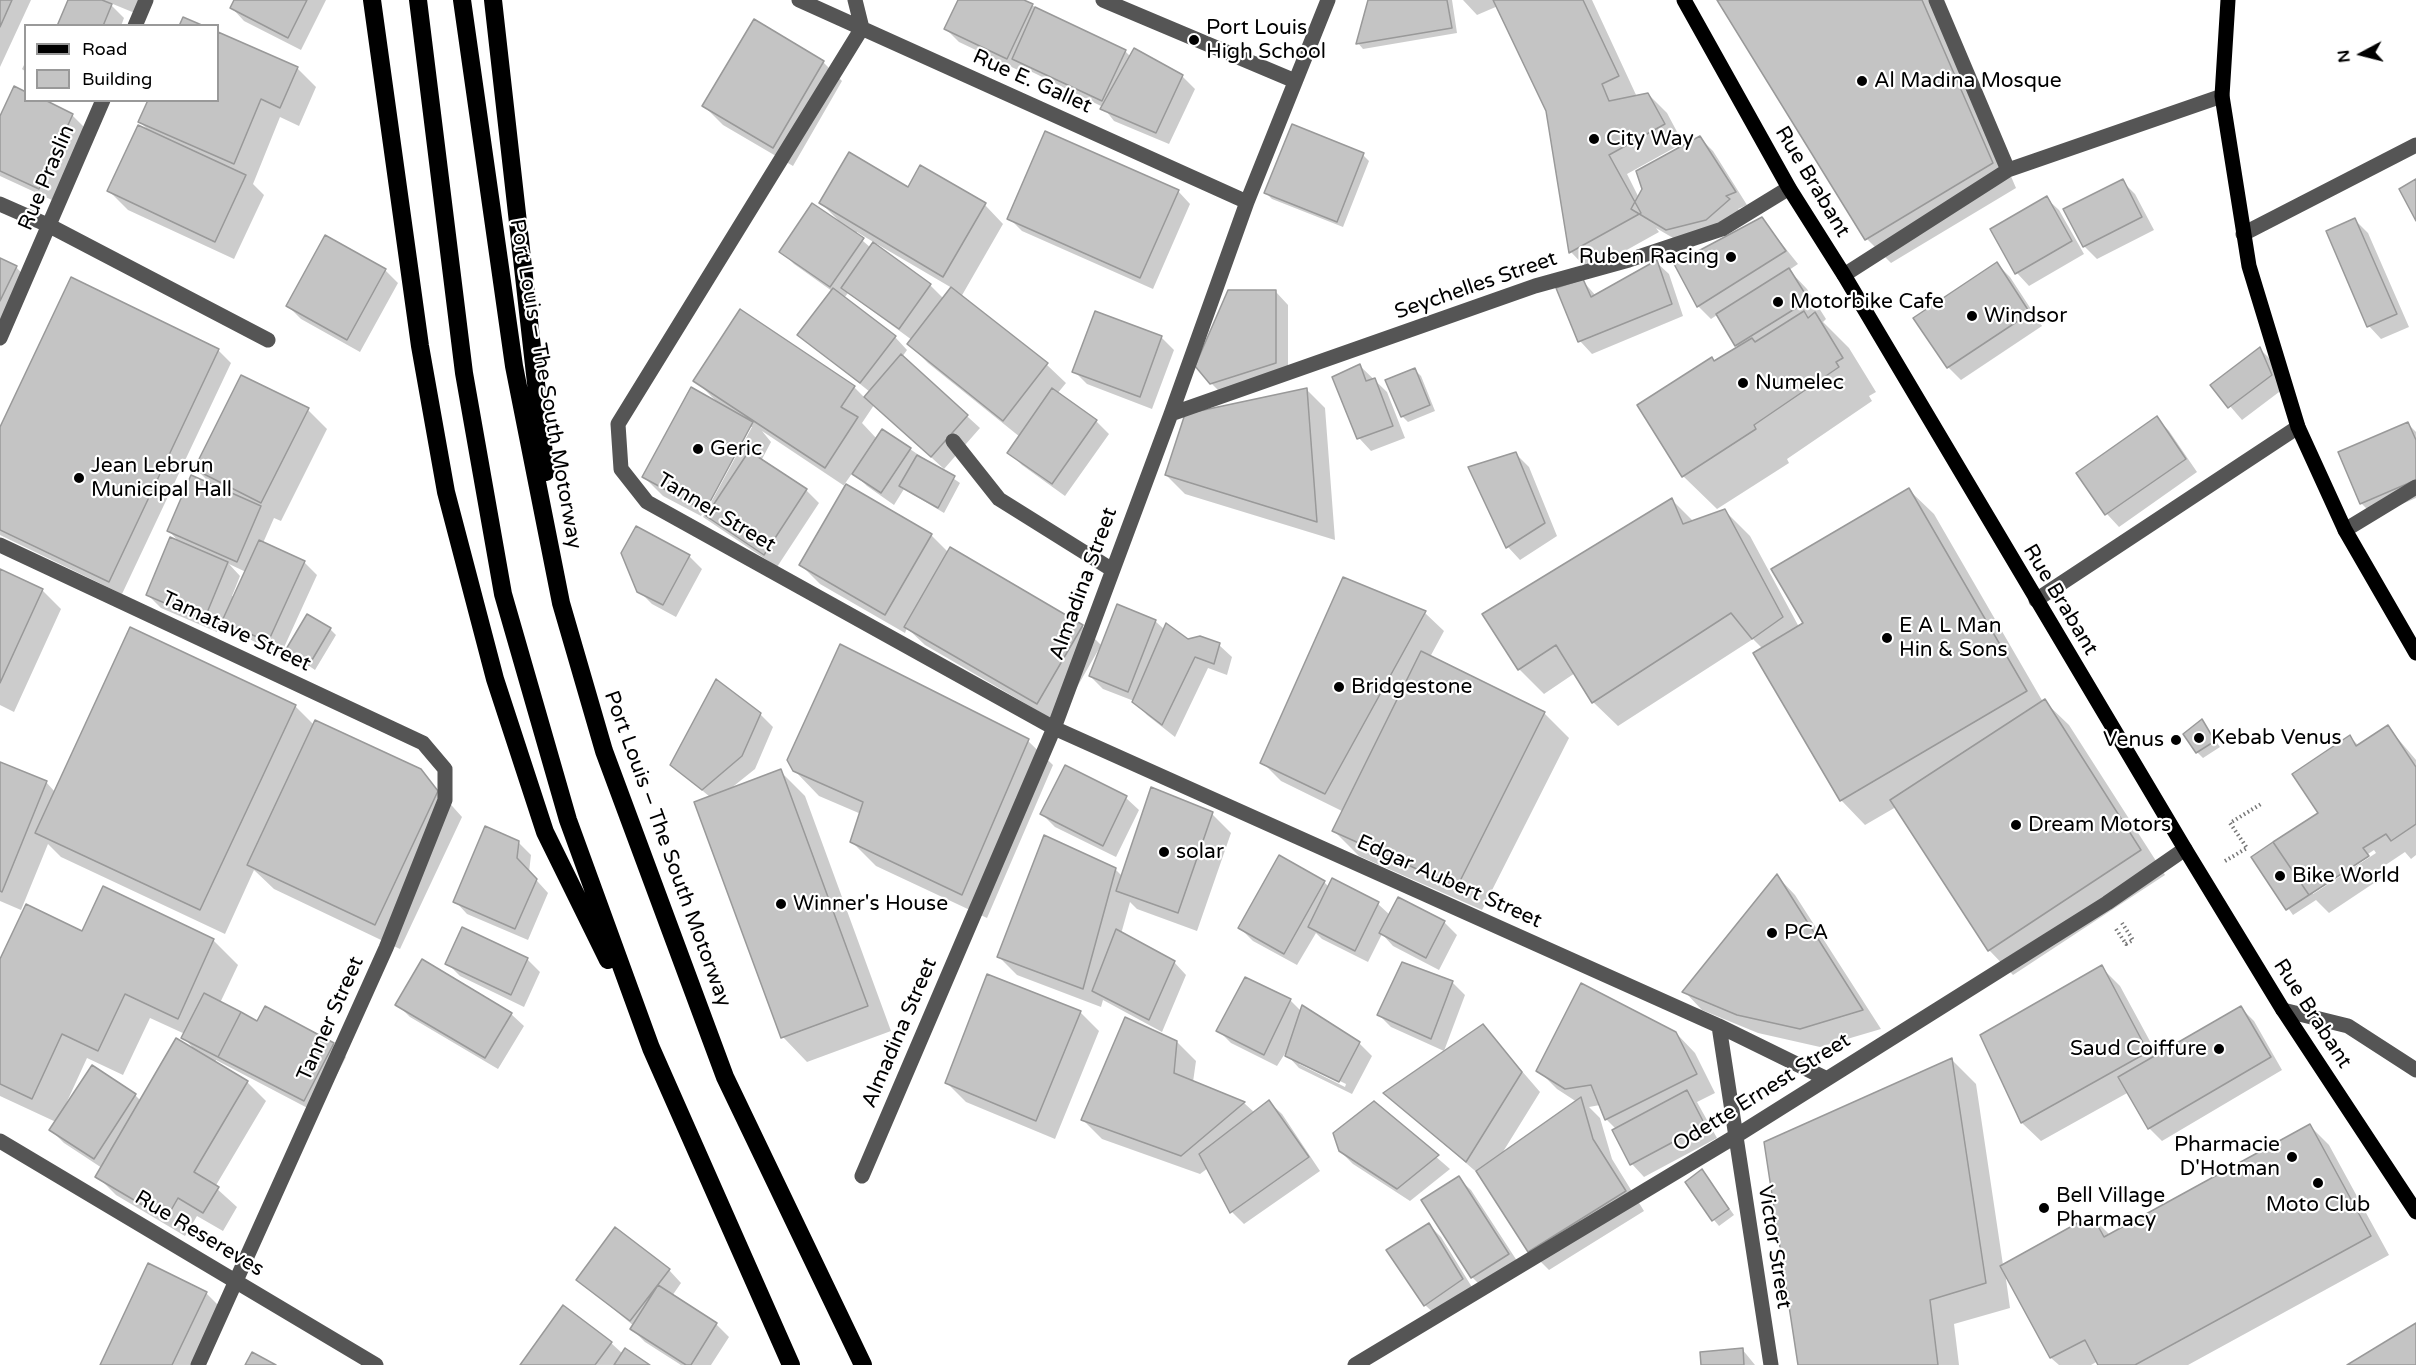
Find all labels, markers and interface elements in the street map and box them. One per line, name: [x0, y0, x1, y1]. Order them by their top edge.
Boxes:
place label: Port Louis High School: [1206, 15, 1326, 65]
legend: [24, 24, 219, 102]
north arrow: [2332, 24, 2392, 84]
marker: Port Louis High School: [1187, 33, 1201, 47]
text: Road: [82, 38, 127, 60]
street label: Rue E. Gallet: [969, 45, 1095, 119]
text: N: [2333, 49, 2355, 64]
text: Building: [82, 68, 152, 90]
place label: Al Madina Mosque: [1874, 68, 2062, 94]
marker: Al Madina Mosque: [1855, 74, 1869, 88]
street label: Rue Praslin: [13, 121, 81, 235]
street label: Rue Brabant: [1769, 122, 1855, 242]
place label: City Way: [1606, 126, 1694, 152]
marker: City Way: [1587, 132, 1601, 146]
street label: Port Louis – The South Motorway: [504, 217, 586, 551]
place label: Ruben Racing: [1579, 244, 1719, 270]
street label: Seychelles Street: [1392, 246, 1560, 326]
marker: Ruben Racing: [1724, 250, 1738, 264]
place label: Motorbike Cafe: [1790, 289, 1944, 315]
marker: Motorbike Cafe: [1771, 295, 1785, 309]
place label: Windsor: [1984, 303, 2067, 329]
marker: Windsor: [1965, 309, 1979, 323]
place label: Numelec: [1755, 370, 1844, 396]
marker: Numelec: [1736, 376, 1750, 390]
place label: Geric: [710, 436, 762, 462]
marker: Geric: [691, 442, 705, 456]
place label: Jean Lebrun Municipal Hall: [91, 453, 232, 503]
street label: Tanner Street: [652, 468, 780, 558]
marker: Jean Lebrun Municipal Hall: [72, 471, 86, 485]
street label: Almadina Street: [1045, 504, 1123, 664]
street label: Rue Brabant: [2017, 540, 2103, 660]
street label: Tamatave Street: [157, 586, 315, 678]
place label: E A L Man Hin & Sons: [1899, 613, 2008, 663]
marker: E A L Man Hin & Sons: [1880, 631, 1894, 645]
place label: Bridgestone: [1351, 674, 1472, 700]
marker: Bridgestone: [1332, 680, 1346, 694]
street label: Port Louis – The South Motorway: [598, 687, 736, 1011]
place label: Kebab Venus: [2211, 725, 2342, 751]
place label: Venus: [2103, 727, 2164, 753]
marker: Kebab Venus: [2192, 731, 2206, 745]
marker: Venus: [2169, 733, 2183, 747]
place label: Dream Motors: [2028, 812, 2171, 838]
marker: Dream Motors: [2009, 818, 2023, 832]
street label: Edgar Aubert Street: [1353, 830, 1545, 934]
place label: solar: [1176, 839, 1224, 865]
marker: solar: [1157, 845, 1171, 859]
place label: Bike World: [2292, 863, 2400, 889]
marker: Bike World: [2273, 869, 2287, 883]
place label: Winner's House: [793, 891, 948, 917]
marker: Winner's House: [774, 897, 788, 911]
place label: PCA: [1784, 920, 1828, 946]
marker: PCA: [1765, 926, 1779, 940]
street label: Tanner Street: [292, 953, 370, 1085]
street label: Almadina Street: [857, 954, 943, 1112]
street label: Rue Brabant: [2267, 955, 2357, 1073]
street label: Odette Ernest Street: [1669, 1028, 1855, 1158]
place label: Saud Coiffure: [2070, 1036, 2207, 1062]
marker: Saud Coiffure: [2212, 1042, 2226, 1056]
place label: Pharmacie D'Hotman: [2174, 1132, 2280, 1182]
marker: Pharmacie D'Hotman: [2285, 1150, 2299, 1164]
marker: Moto Club: [2311, 1176, 2325, 1190]
street label: Victor Street: [1752, 1183, 1796, 1311]
place label: Bell Village Pharmacy: [2056, 1183, 2165, 1233]
street label: Rue Resereves: [130, 1186, 268, 1282]
place label: Moto Club: [2266, 1192, 2370, 1218]
marker: Bell Village Pharmacy: [2037, 1201, 2051, 1215]

